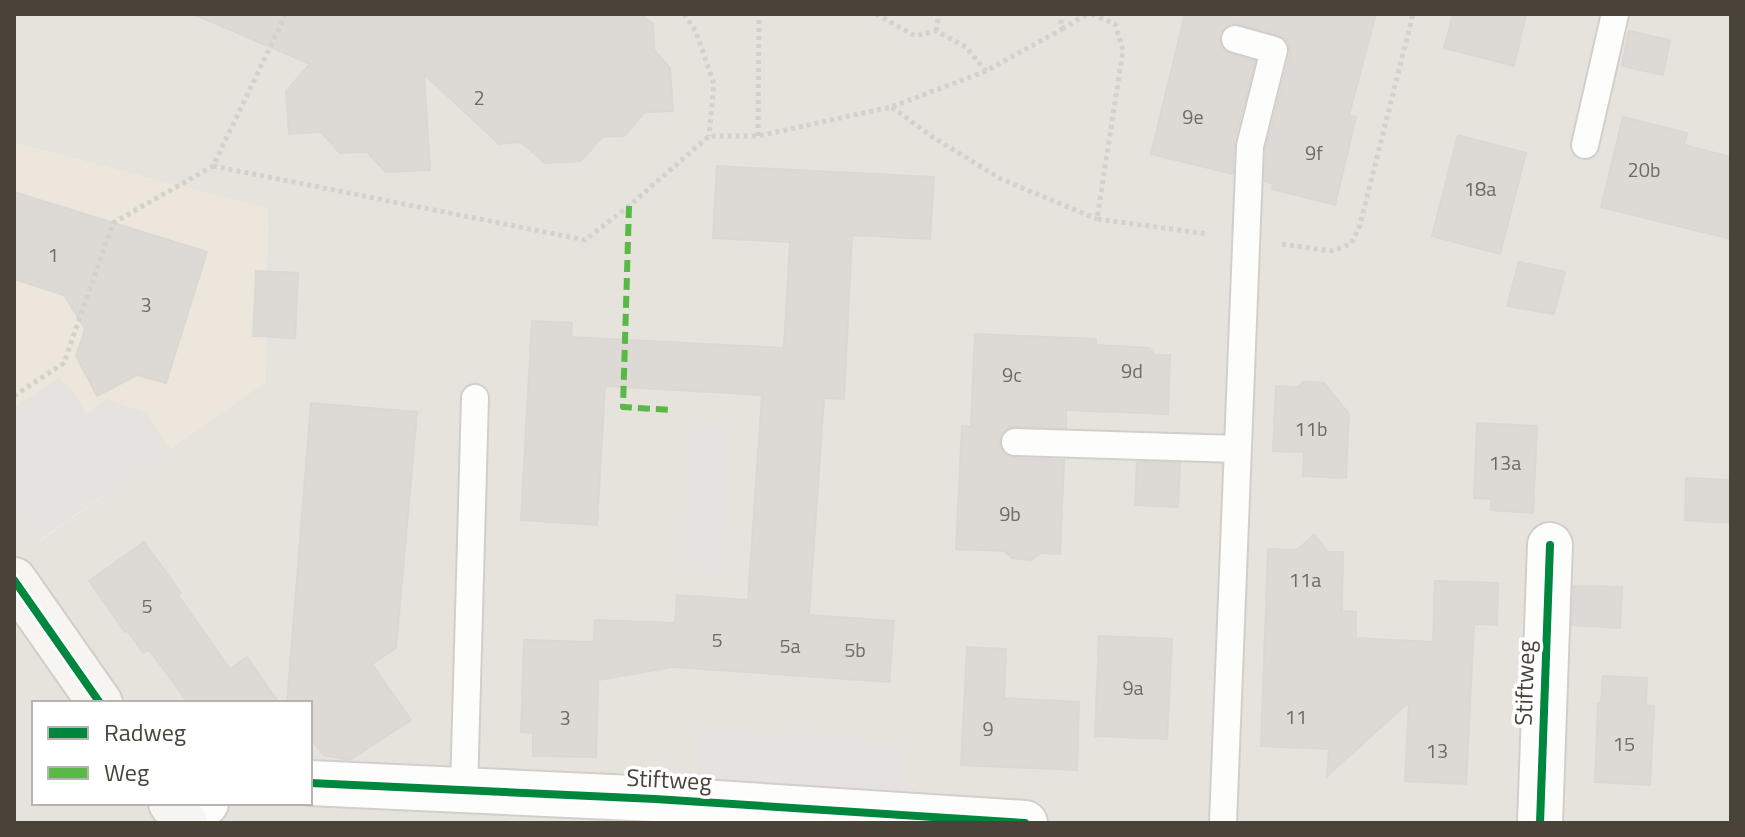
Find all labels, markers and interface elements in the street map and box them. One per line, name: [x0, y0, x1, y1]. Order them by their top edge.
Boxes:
house number: 2: [473, 82, 485, 113]
house number: 9e: [1182, 101, 1204, 132]
house number: 9f: [1305, 137, 1323, 168]
house number: 20b: [1628, 154, 1660, 185]
house number: 18a: [1464, 173, 1496, 204]
house number: 1: [47, 239, 59, 270]
house number: 3: [140, 289, 152, 320]
house number: 9d: [1121, 355, 1143, 386]
house number: 9c: [1002, 359, 1022, 390]
house number: 11b: [1295, 413, 1327, 444]
house number: 13a: [1489, 447, 1521, 478]
house number: 9b: [999, 498, 1021, 529]
house number: 11a: [1289, 564, 1321, 595]
house number: 5: [141, 590, 153, 621]
house number: 5: [711, 624, 723, 655]
house number: 5a: [779, 630, 801, 661]
house number: 5b: [844, 634, 866, 665]
street label: Stiftweg: [1505, 640, 1543, 726]
house number: 9a: [1122, 672, 1144, 703]
legend: [32, 701, 312, 805]
house number: 11: [1285, 701, 1307, 732]
house number: 3: [559, 702, 571, 733]
house number: 9: [982, 713, 994, 744]
text: Radweg: [104, 714, 186, 750]
house number: 15: [1613, 728, 1635, 759]
house number: 13: [1426, 735, 1448, 766]
text: Weg: [104, 754, 149, 790]
street label: Stiftweg: [625, 759, 713, 799]

